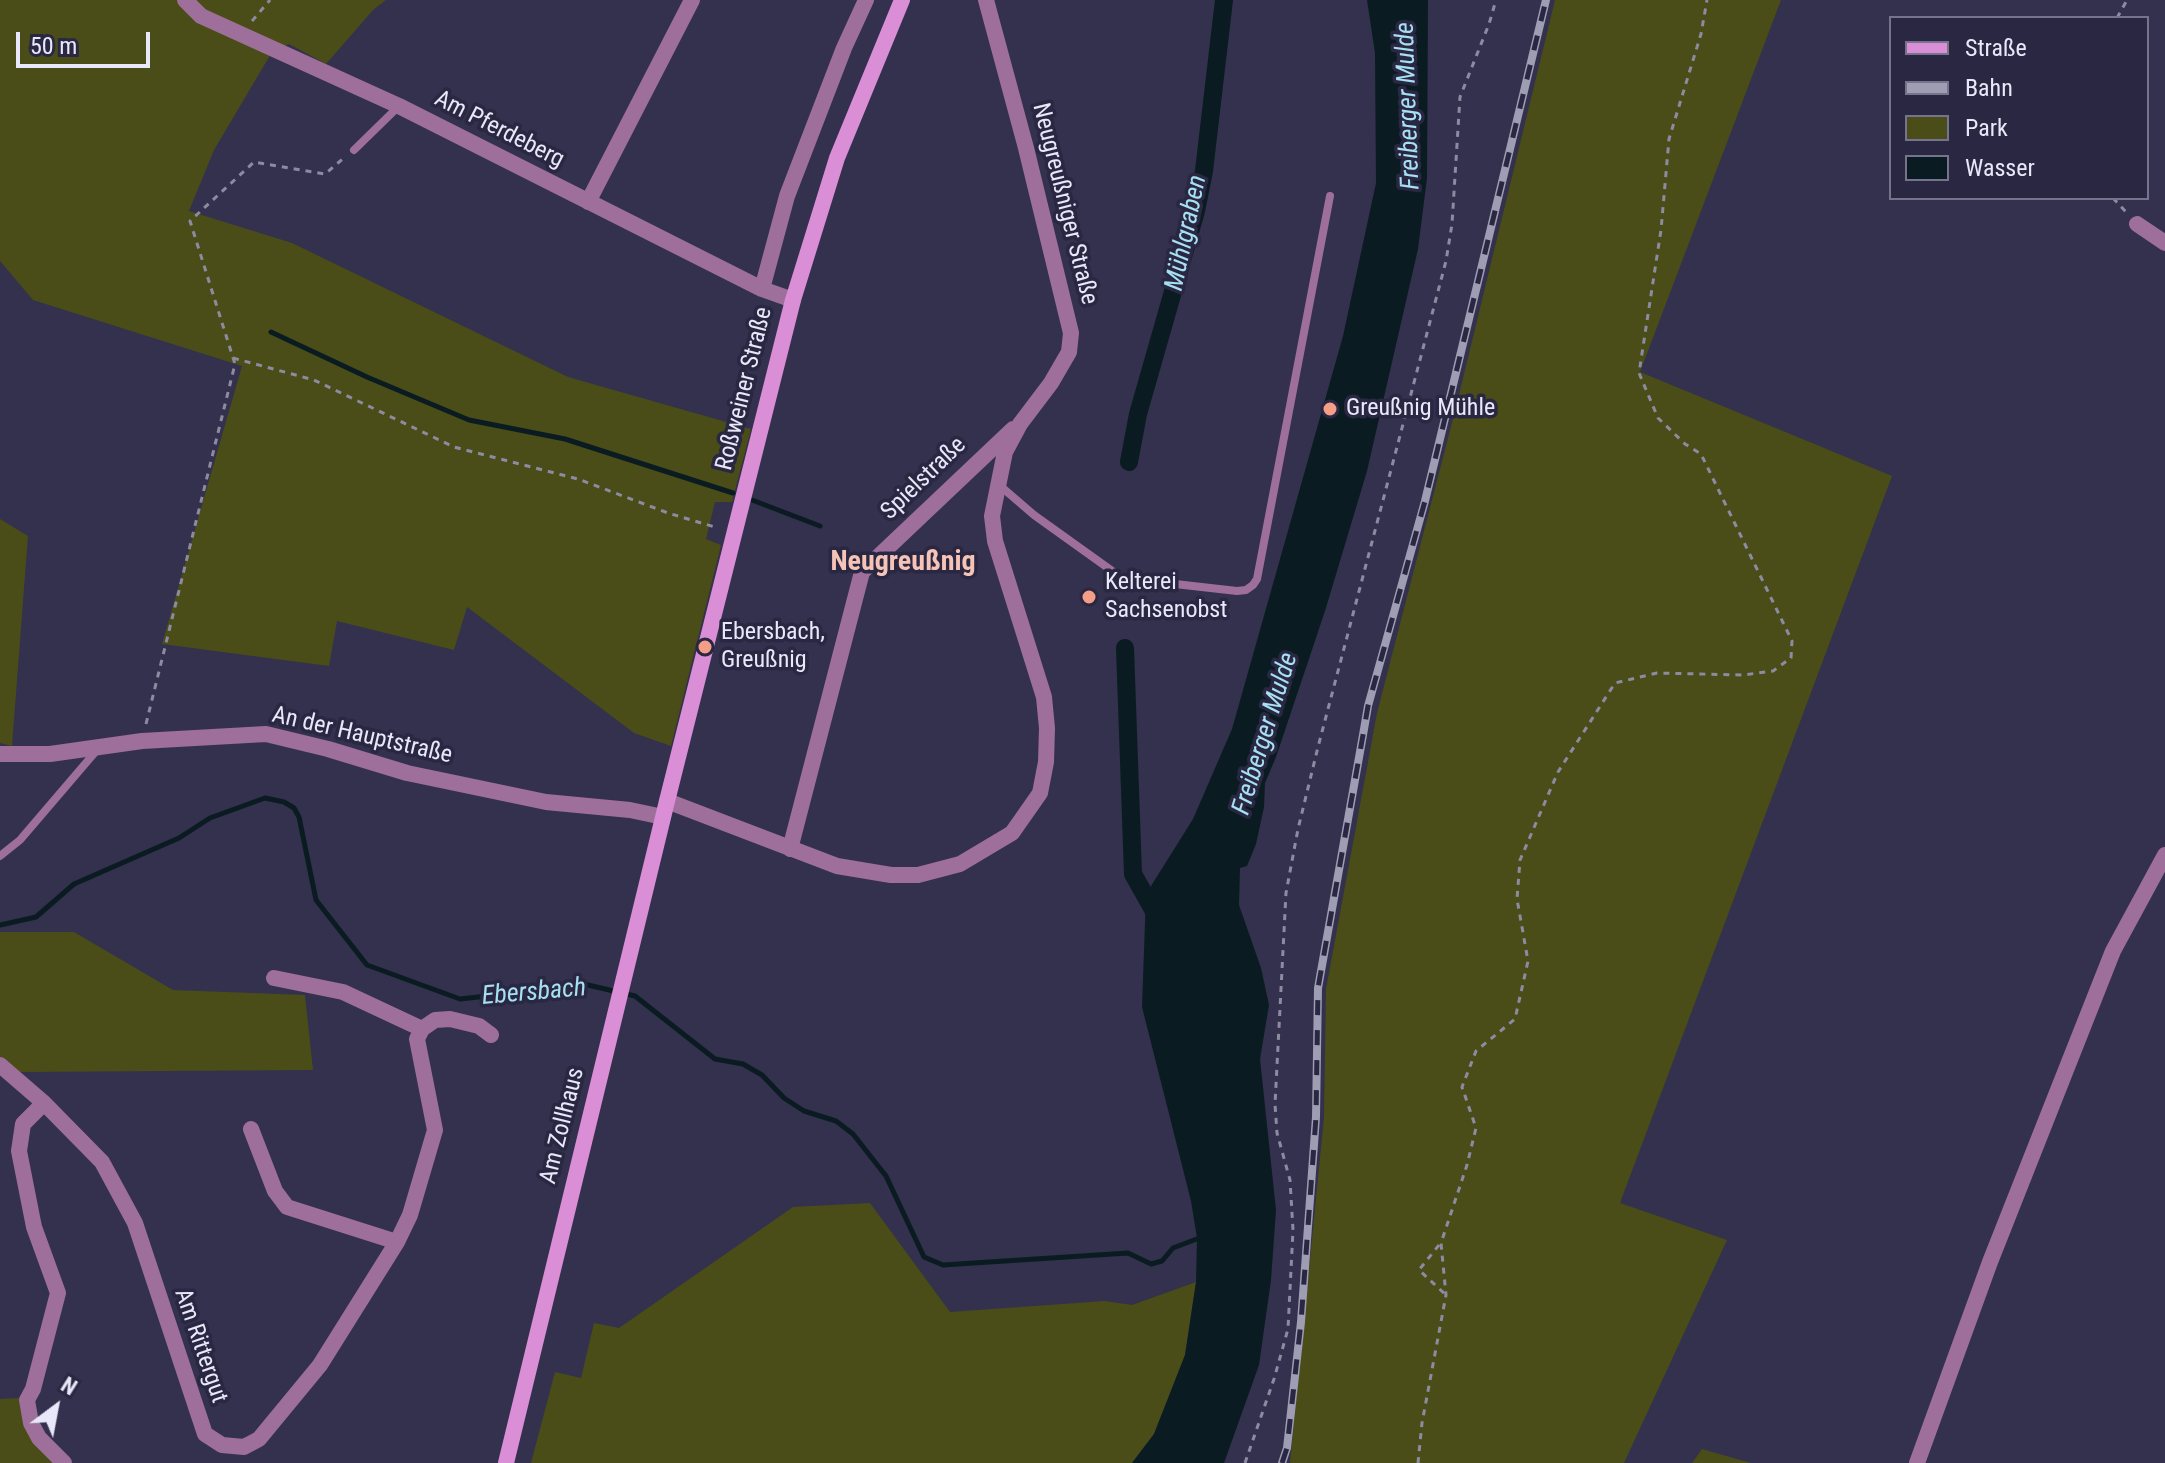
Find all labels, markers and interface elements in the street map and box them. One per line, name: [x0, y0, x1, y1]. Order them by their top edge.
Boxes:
scale bar: [20, 16, 154, 66]
legend: [1889, 16, 2149, 200]
water label: Freiberger Mulde: [1390, 22, 1428, 190]
text: 50 m: [30, 32, 77, 60]
text: Straße: [1965, 34, 2027, 62]
text: Bahn: [1965, 74, 2013, 102]
street label: Am Pferdeberg: [429, 85, 569, 175]
street label: Neugreußniger Straße: [1025, 100, 1103, 308]
text: Park: [1965, 114, 2008, 142]
text: Wasser: [1965, 154, 2035, 182]
water label: Mühlgraben: [1160, 172, 1214, 294]
street label: Roßweiner Straße: [711, 304, 779, 474]
place label: Greußnig Mühle: [1346, 395, 1495, 423]
marker: Greußnig Mühle: [1321, 400, 1339, 418]
street label: Spielstraße: [876, 432, 972, 526]
district label: Neugreußnig: [830, 546, 976, 580]
place label: Kelterei Sachsenobst: [1105, 569, 1227, 625]
marker: Kelterei Sachsenobst: [1080, 588, 1098, 606]
place label: Ebersbach, Greußnig: [721, 619, 825, 675]
marker: Ebersbach, Greußnig: [696, 638, 714, 656]
water label: Freiberger Mulde: [1227, 649, 1305, 819]
street label: An der Hauptstraße: [269, 701, 455, 771]
water label: Ebersbach: [481, 973, 587, 1013]
street label: Am Zollhaus: [535, 1065, 591, 1187]
street label: Am Rittergut: [167, 1285, 233, 1407]
north arrow: [16, 1367, 96, 1447]
text: N: [57, 1372, 81, 1400]

